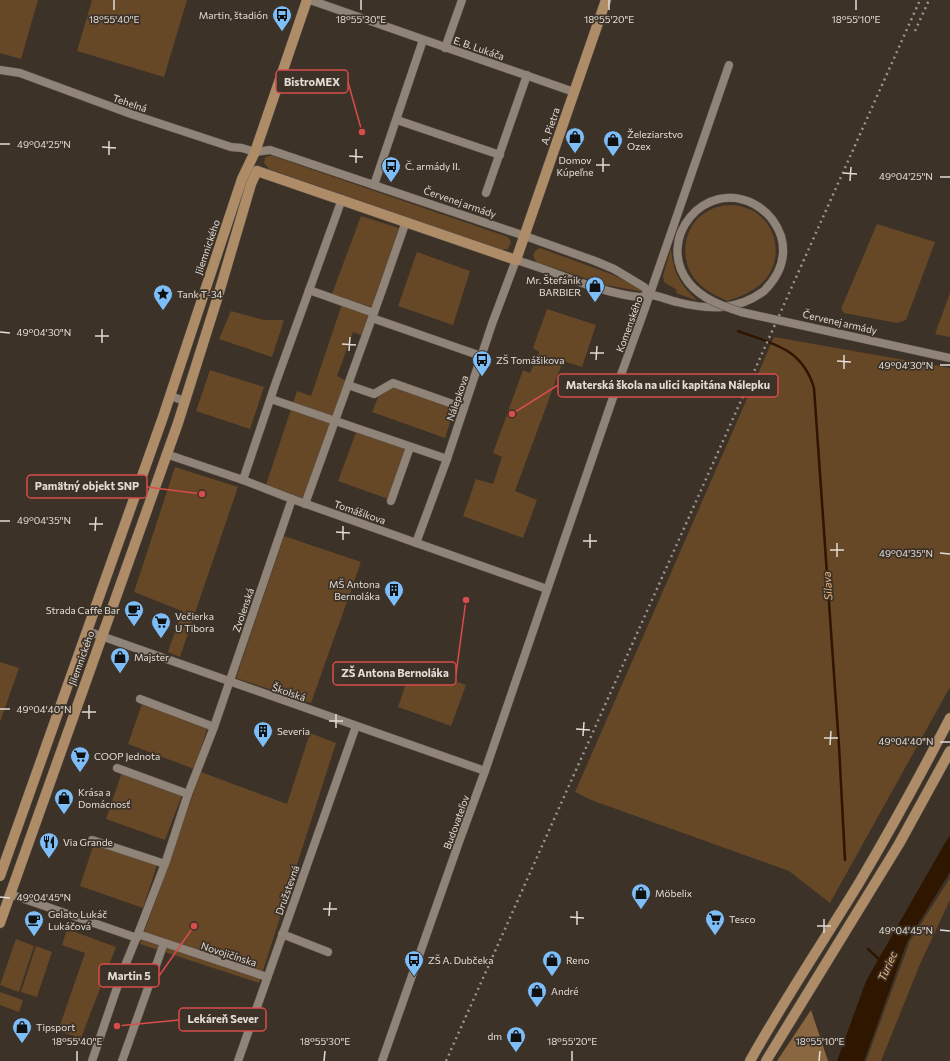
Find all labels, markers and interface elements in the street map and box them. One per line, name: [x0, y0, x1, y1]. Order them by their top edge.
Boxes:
bus stop icon: Martin, štadión: [271, 4, 293, 32]
place label: Martin, štadión: [199, 9, 268, 21]
text: 18°55'40"E: [89, 13, 139, 25]
text: 18°55'30"E: [336, 13, 386, 25]
text: 18°55'20"E: [584, 13, 634, 25]
text: 18°55'10"E: [832, 13, 881, 25]
street label: E. B. Lukáča: [452, 34, 506, 62]
callout: BistroMEX: [276, 70, 348, 93]
text: BistroMEX: [284, 75, 340, 88]
street label: Tehelná: [111, 92, 149, 114]
street label: A. Pietra: [538, 106, 562, 146]
shop icon: Domov Kúpeľne: [564, 126, 586, 154]
place label: Železiarstvo Ozex: [627, 128, 683, 152]
shop icon: Železiarstvo Ozex: [602, 129, 624, 157]
text: 49°04'25"N: [17, 138, 71, 150]
place label: Domov Kúpeľne: [556, 154, 594, 178]
bus stop icon: Č. armády II.: [380, 155, 402, 183]
place label: Č. armády II.: [405, 160, 460, 172]
text: 49°04'25"N: [879, 170, 933, 182]
street label: Červenej armády: [422, 184, 498, 220]
street label: Jilemnického: [192, 218, 222, 276]
place label: Mr. Štefánik BARBIER: [526, 274, 582, 298]
shop icon: Mr. Štefánik BARBIER: [584, 275, 606, 303]
place icon: Tank T-34: [152, 283, 174, 311]
place label: Tank T-34: [177, 288, 223, 300]
street label: Komenského: [613, 294, 645, 354]
street label: Červenej armády: [802, 308, 878, 336]
text: 49°04'30"N: [17, 326, 71, 338]
bus stop icon: ZŠ Tomášikova: [471, 349, 493, 377]
place label: ZŠ Tomášikova: [496, 354, 564, 366]
text: 49°04'30"N: [879, 359, 933, 371]
street label: Nálepkova: [444, 373, 470, 423]
callout: Materská škola na ulici kapitána Nálepku: [558, 374, 778, 397]
text: Materská škola na ulici kapitána Nálepku: [566, 378, 770, 391]
callout: Pamätný objekt SNP: [27, 475, 147, 498]
text: Pamätný objekt SNP: [35, 479, 139, 492]
street label: Tomášikova: [333, 498, 387, 526]
text: 49°04'35"N: [17, 514, 71, 526]
text: 49°04'35"N: [879, 547, 933, 559]
water label: Silava: [819, 571, 834, 601]
place label: MŠ Antona Bernoláka: [329, 578, 380, 602]
building icon: MŠ Antona Bernoláka: [383, 579, 405, 607]
street label: Zvolenská: [230, 586, 256, 634]
cafe icon: Strada Caffe Bar: [123, 599, 145, 627]
place label: Strada Caffe Bar: [46, 604, 120, 616]
place label: Večierka U Tibora: [175, 610, 214, 634]
supermarket icon: Večierka U Tibora: [150, 611, 172, 639]
street label: Jilemnického: [66, 629, 96, 687]
shop icon: Majster: [109, 646, 131, 674]
place label: Majster: [134, 651, 169, 663]
callout: ZŠ Antona Bernoláka: [333, 662, 456, 685]
text: ZŠ Antona Bernoláka: [341, 665, 449, 679]
street label: Školská: [271, 681, 307, 703]
text: 49°04'40"N: [16, 703, 72, 715]
building icon: Severia: [252, 720, 274, 748]
place label: Severia: [277, 725, 310, 737]
text: 49°04'40"N: [878, 735, 934, 747]
supermarket icon: COOP Jednota: [69, 745, 91, 773]
place label: COOP Jednota: [94, 750, 160, 762]
place label: Krása a Domácnosť: [78, 786, 130, 810]
shop icon: Krása a Domácnosť: [53, 787, 75, 815]
street label: Budovateľov: [441, 793, 471, 851]
restaurant icon: Via Grande: [38, 831, 60, 859]
place label: Via Grande: [63, 836, 113, 848]
street label: Družstevná: [273, 864, 301, 916]
shop icon: Möbelix: [630, 882, 652, 910]
place label: Möbelix: [655, 887, 693, 899]
text: 49°04'45"N: [17, 891, 71, 903]
place label: Gelato Lukáč Lukáčová: [48, 908, 107, 932]
supermarket icon: Tesco: [704, 908, 726, 936]
cafe icon: Gelato Lukáč Lukáčová: [23, 909, 45, 937]
place label: Tesco: [729, 913, 755, 925]
text: 49°04'45"N: [879, 924, 933, 936]
street label: Novojičínska: [200, 939, 258, 969]
bus stop icon: ZŠ A. Dubčeka: [403, 949, 425, 977]
shop icon: Reno: [541, 949, 563, 977]
water label: Turiec: [875, 949, 899, 983]
place label: ZŠ A. Dubčeka: [428, 954, 493, 966]
place label: Reno: [566, 954, 589, 966]
callout: Martin 5: [99, 964, 159, 987]
text: Martin 5: [107, 969, 151, 982]
shop icon: André: [526, 980, 548, 1008]
place label: André: [551, 985, 579, 997]
callout: Lekáreň Sever: [179, 1008, 266, 1031]
text: Lekáreň Sever: [187, 1012, 259, 1025]
shop icon: Tipsport: [11, 1016, 33, 1044]
place label: Tipsport: [36, 1021, 75, 1033]
shop icon: dm: [505, 1025, 527, 1053]
place label: dm: [487, 1030, 502, 1042]
text: 18°55'40"E: [52, 1035, 102, 1047]
text: 18°55'30"E: [300, 1035, 350, 1047]
text: 18°55'20"E: [547, 1035, 597, 1047]
text: 18°55'10"E: [796, 1035, 845, 1047]

